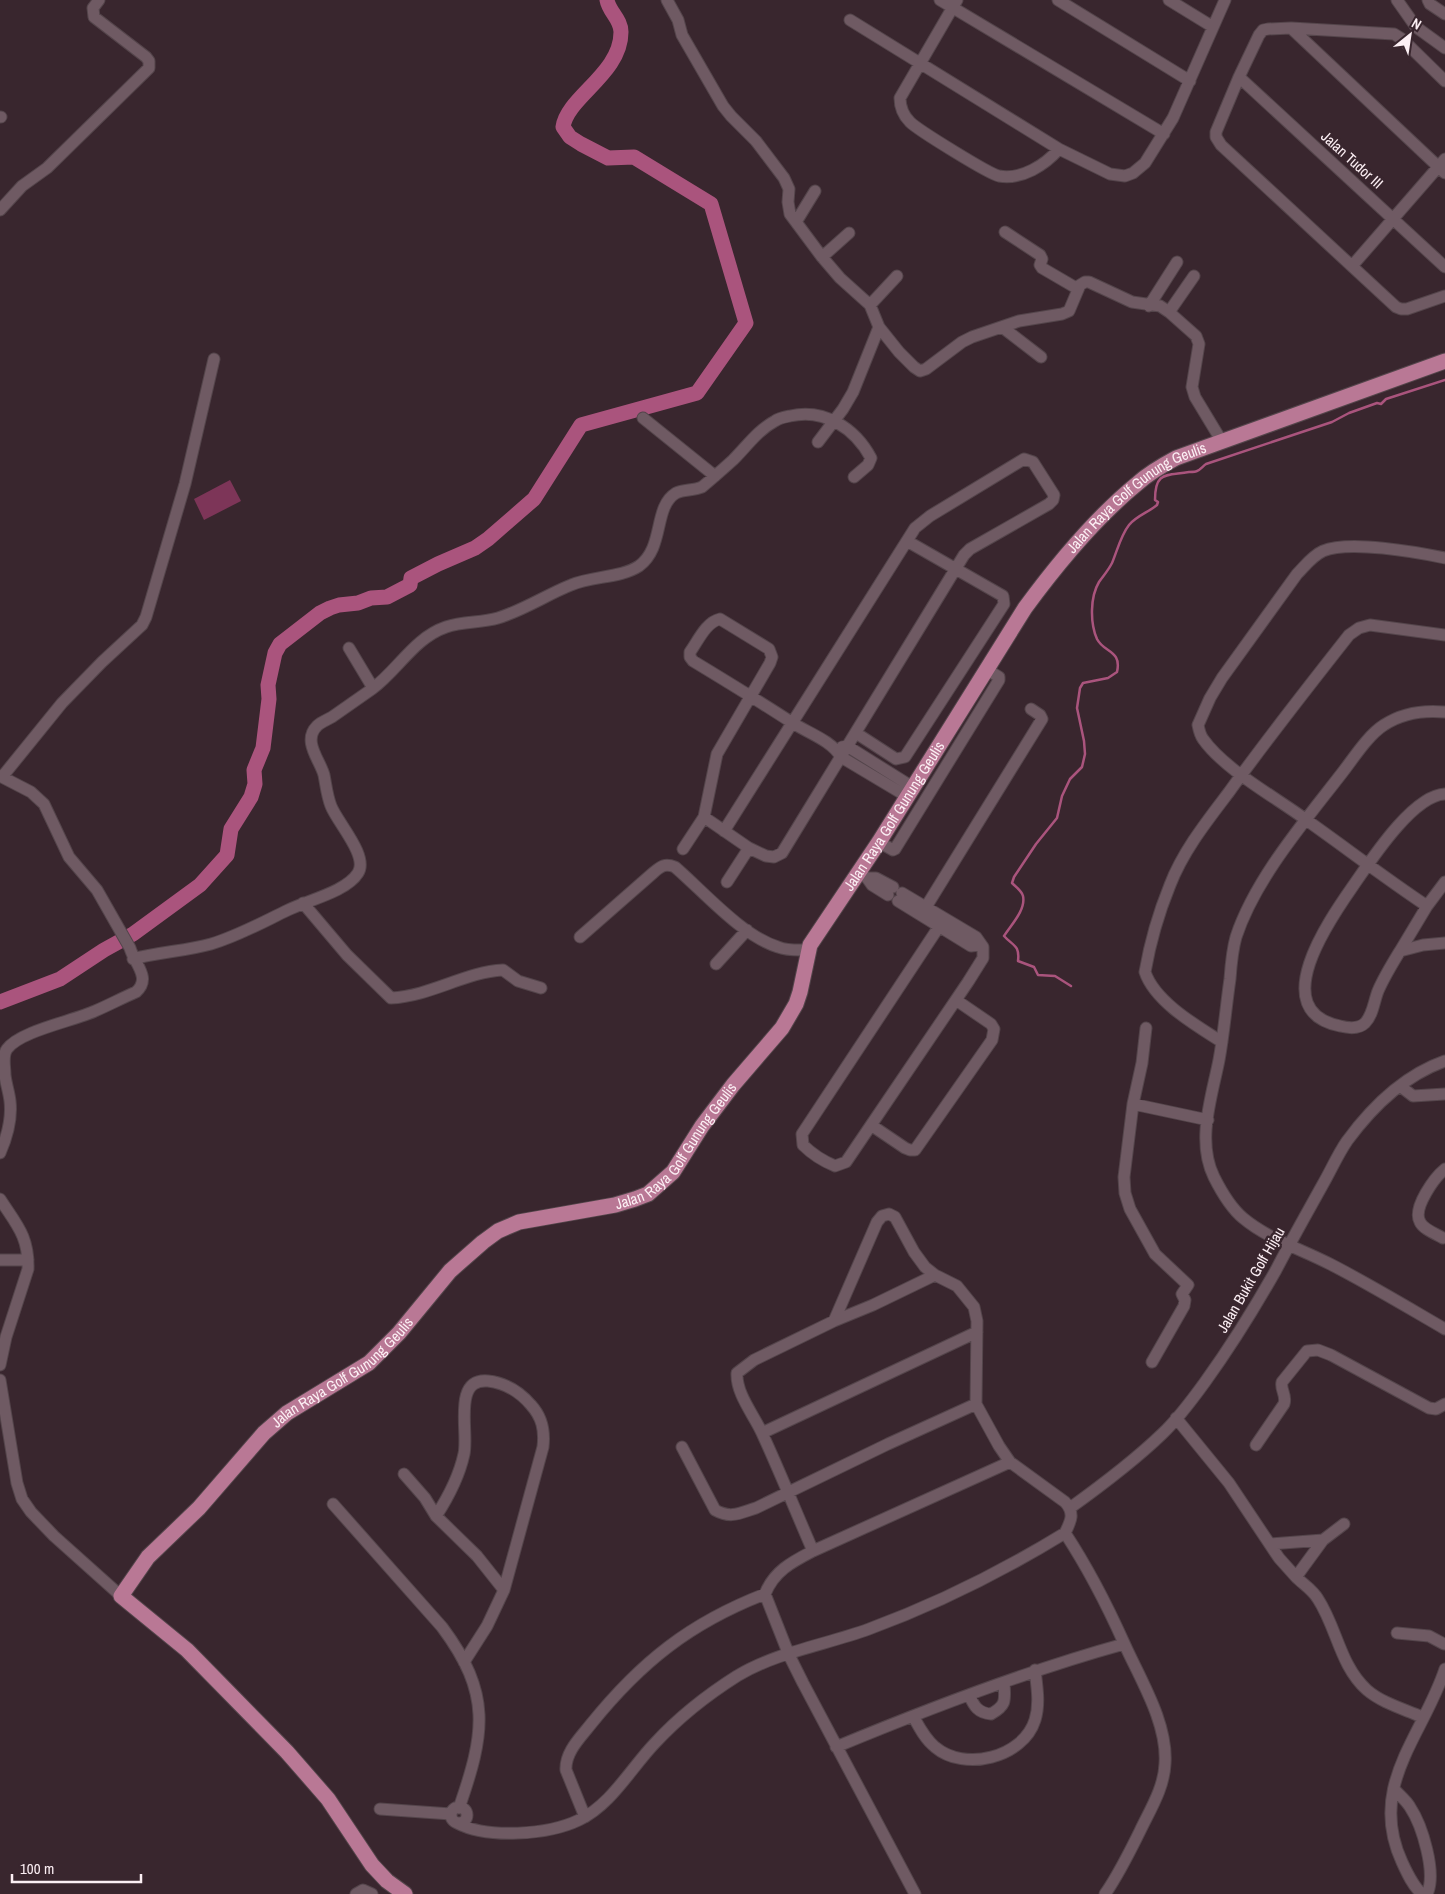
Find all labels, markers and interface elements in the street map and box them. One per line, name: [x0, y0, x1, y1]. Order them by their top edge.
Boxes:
north arrow: [1385, 10, 1435, 60]
text: N: [1408, 14, 1425, 34]
street label: Jalan Tudor III: [1317, 126, 1388, 193]
street label: Jalan Raya Golf Gunung Geulis: [1061, 437, 1209, 558]
street label: Jalan Raya Golf Gunung Geulis: [838, 737, 949, 895]
street label: Jalan Raya Golf Gunung Geulis: [612, 1078, 741, 1214]
street label: Jalan Bukit Golf Hijau: [1212, 1223, 1289, 1337]
street label: Jalan Raya Golf Gunung Geulis: [266, 1312, 418, 1432]
scale bar: [12, 1852, 141, 1884]
text: 100 m: [20, 1858, 54, 1879]

